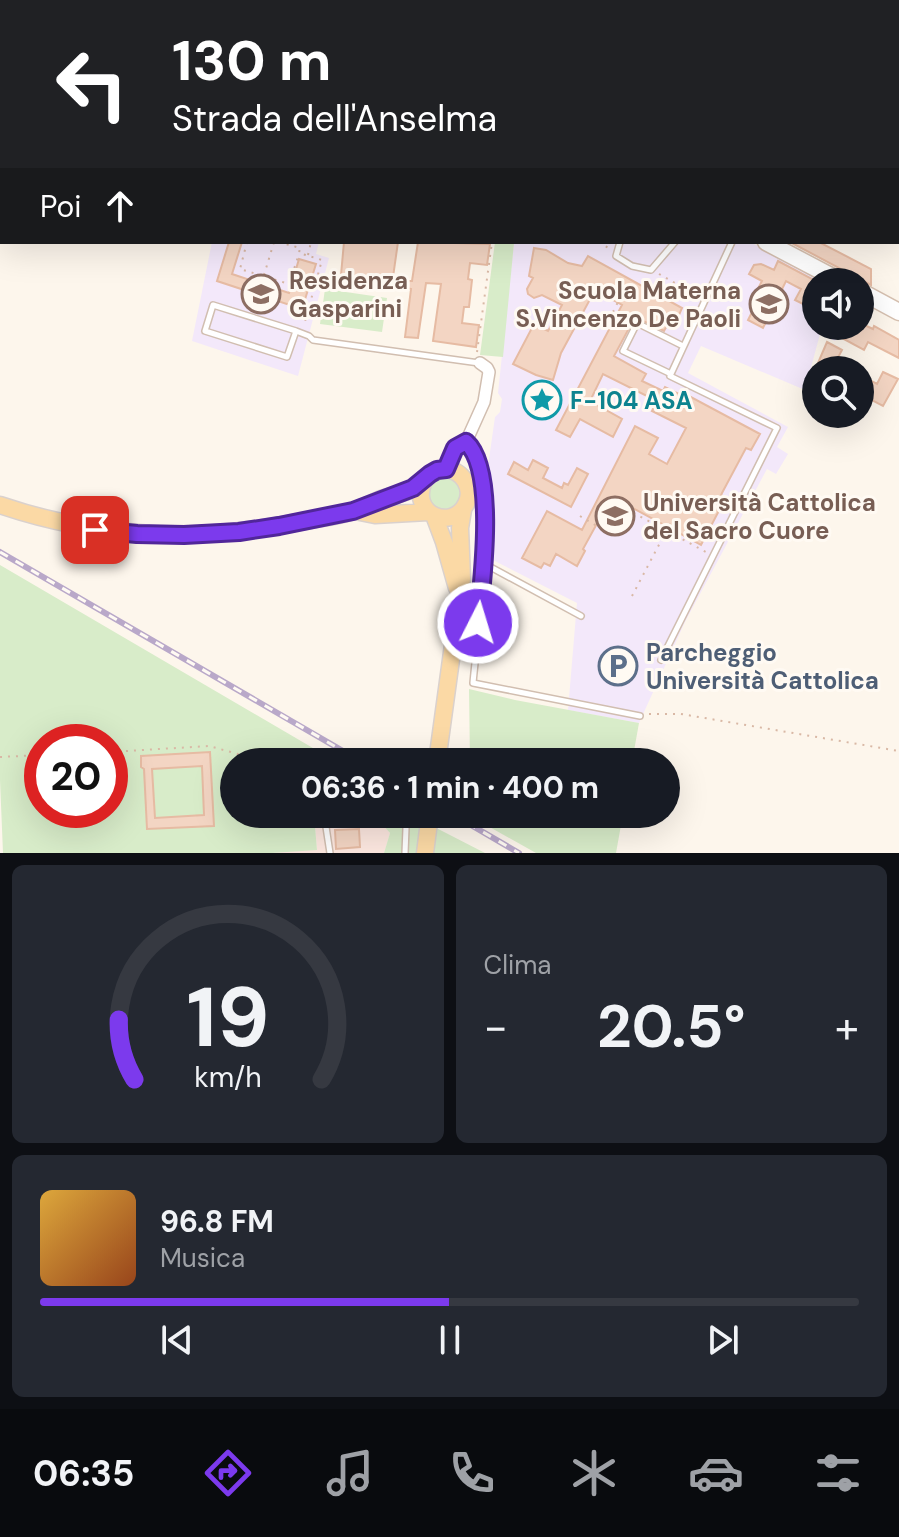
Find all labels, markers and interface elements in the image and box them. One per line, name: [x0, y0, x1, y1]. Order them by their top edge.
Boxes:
text: 130 m: [172, 24, 331, 97]
icon: left: [40, 32, 144, 136]
text: Strada dell'Anselma: [172, 95, 497, 142]
icon: ahead: [98, 184, 142, 228]
text: Poi: [40, 187, 82, 226]
place label: Residenza Gasparini: [289, 265, 408, 324]
map controls: [802, 268, 874, 428]
button: sound: [802, 268, 874, 340]
school or university icon: Residenza Gasparini: [240, 273, 282, 315]
place label: Scuola Materna S.Vincenzo De Paoli: [515, 275, 741, 334]
school or university icon: Scuola Materna S.Vincenzo De Paoli: [748, 283, 790, 325]
button: search: [802, 356, 874, 428]
place icon: F-104 ASA: [521, 379, 563, 421]
place label: F-104 ASA: [570, 385, 693, 416]
place label: Università Cattolica del Sacro Cuore: [643, 487, 876, 546]
school or university icon: Università Cattolica del Sacro Cuore: [594, 495, 636, 537]
pin: [61, 496, 129, 564]
icon: arrive: [73, 508, 117, 552]
position arrow: [436, 581, 520, 665]
place label: Parcheggio Università Cattolica: [646, 637, 879, 696]
parking icon: Parcheggio Università Cattolica: [597, 645, 639, 687]
speed limit sign: 20: [24, 724, 128, 828]
text: 06:36 · 1 min · 400 m: [301, 768, 599, 807]
text: Clima: [484, 948, 552, 982]
text: 19: [186, 963, 269, 1072]
text: 20.5°: [597, 987, 745, 1066]
text: −: [484, 998, 508, 1056]
text: +: [835, 998, 859, 1056]
text: km/h: [194, 1059, 262, 1096]
text: 96.8 FM: [160, 1202, 274, 1241]
text: Musica: [160, 1241, 245, 1275]
icon: previous: [155, 1318, 199, 1362]
icon: pause: [428, 1318, 472, 1362]
icon: next: [701, 1318, 745, 1362]
icon: directions: [200, 1445, 256, 1501]
icon: music: [322, 1445, 378, 1501]
icon: phone: [444, 1445, 500, 1501]
icon: climate: [566, 1445, 622, 1501]
icon: car: [688, 1445, 744, 1501]
icon: filters: [810, 1445, 866, 1501]
text: 06:35: [33, 1450, 134, 1497]

